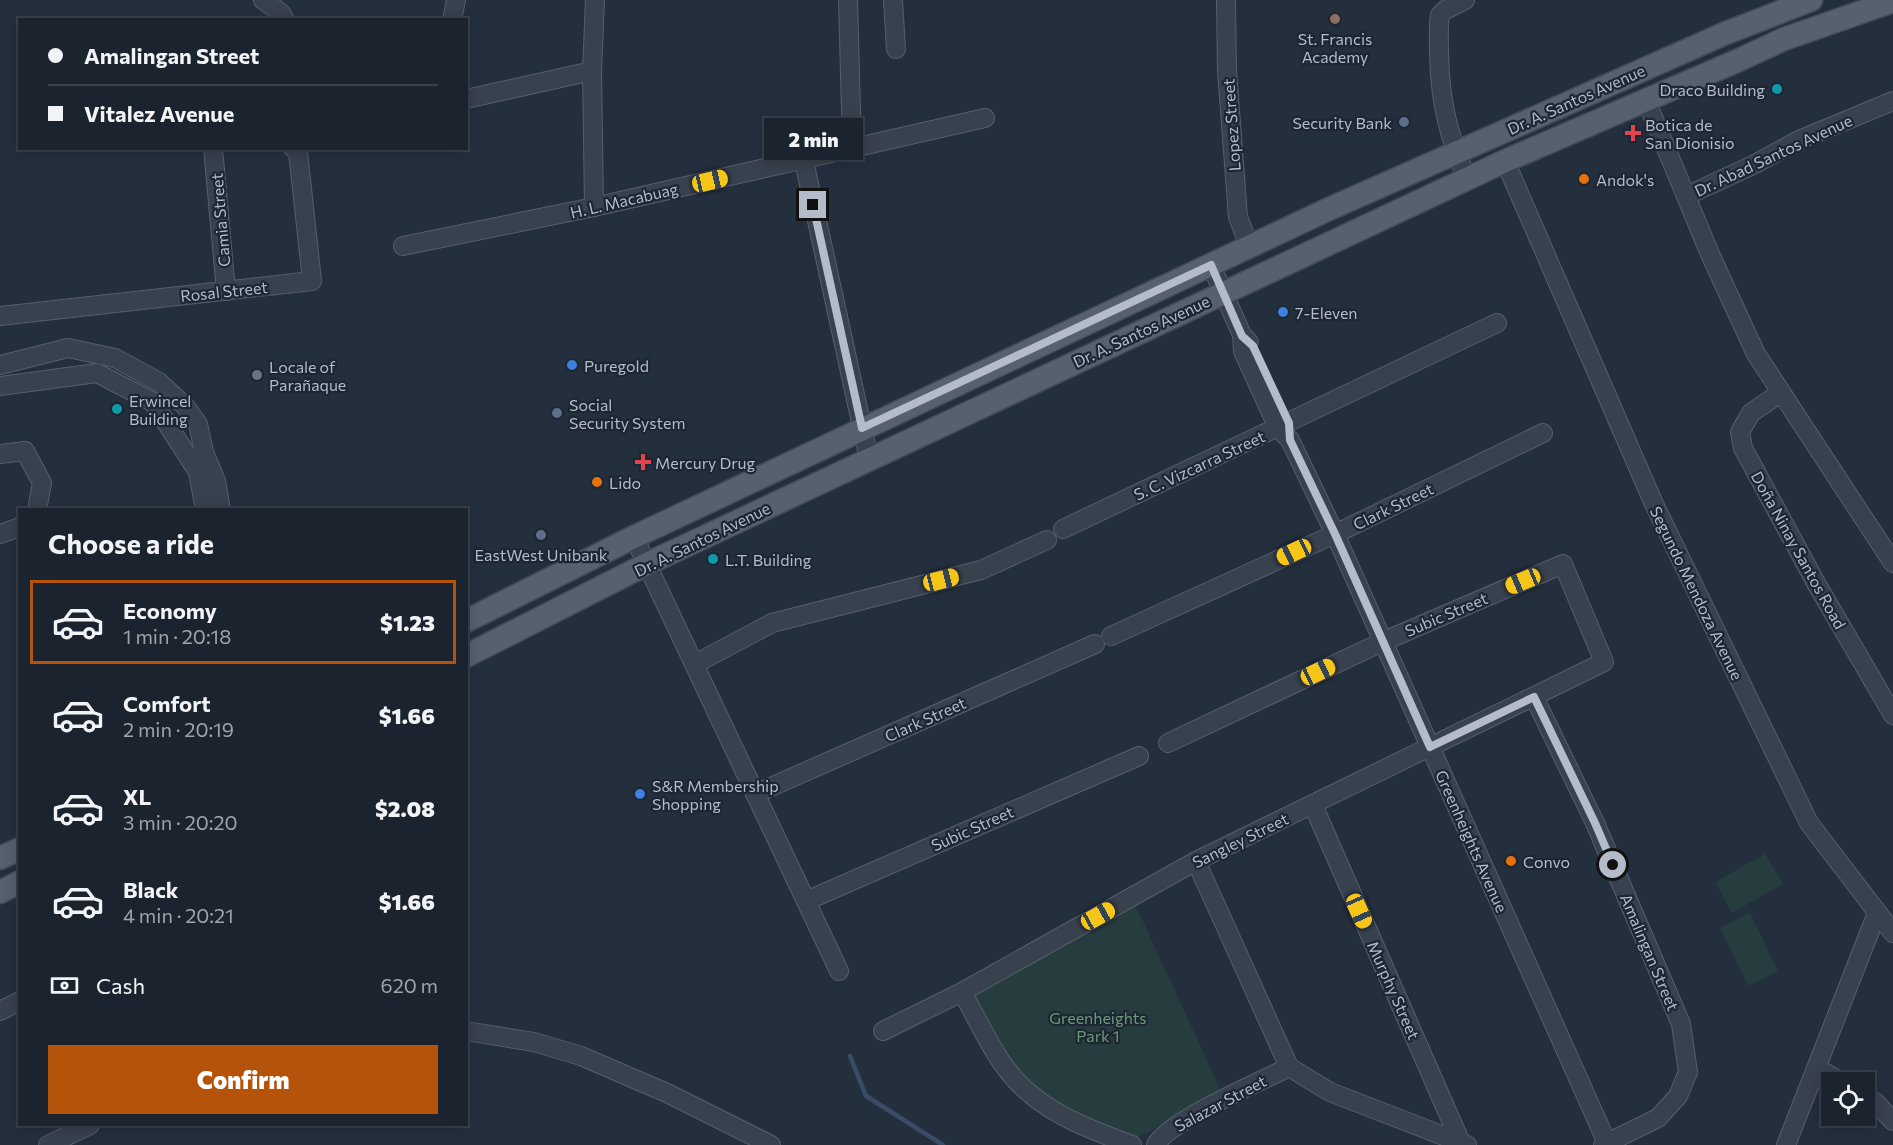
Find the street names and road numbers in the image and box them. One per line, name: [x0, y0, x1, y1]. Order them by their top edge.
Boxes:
street label: Dr. A. Santos Avenue: [1504, 60, 1648, 138]
street label: Lopez Street: [1218, 78, 1244, 172]
street label: Dr. Abad Santos Avenue: [1691, 110, 1855, 200]
street label: Camia Street: [206, 172, 234, 268]
street label: H. L. Macabuag: [568, 178, 680, 222]
street label: Rosal Street: [179, 277, 269, 305]
street label: Dr. A. Santos Avenue: [1070, 291, 1212, 371]
street label: S. C. Vizcarra Street: [1130, 426, 1268, 504]
street label: Doña Ninay Santos Road: [1748, 468, 1850, 632]
street label: Clark Street: [1350, 478, 1437, 534]
street label: Dr. A. Santos Avenue: [631, 498, 773, 580]
street label: Segundo Mendoza Avenue: [1647, 503, 1747, 683]
street label: Subic Street: [1402, 588, 1491, 640]
street label: Clark Street: [882, 693, 969, 745]
street label: Greenheights Avenue: [1432, 767, 1512, 915]
street label: Subic Street: [928, 801, 1016, 855]
street label: Sangley Street: [1189, 808, 1291, 871]
street label: Amalingan Street: [1617, 891, 1683, 1014]
street label: Murphy Street: [1364, 938, 1424, 1043]
street label: Salazar Street: [1171, 1071, 1270, 1135]

